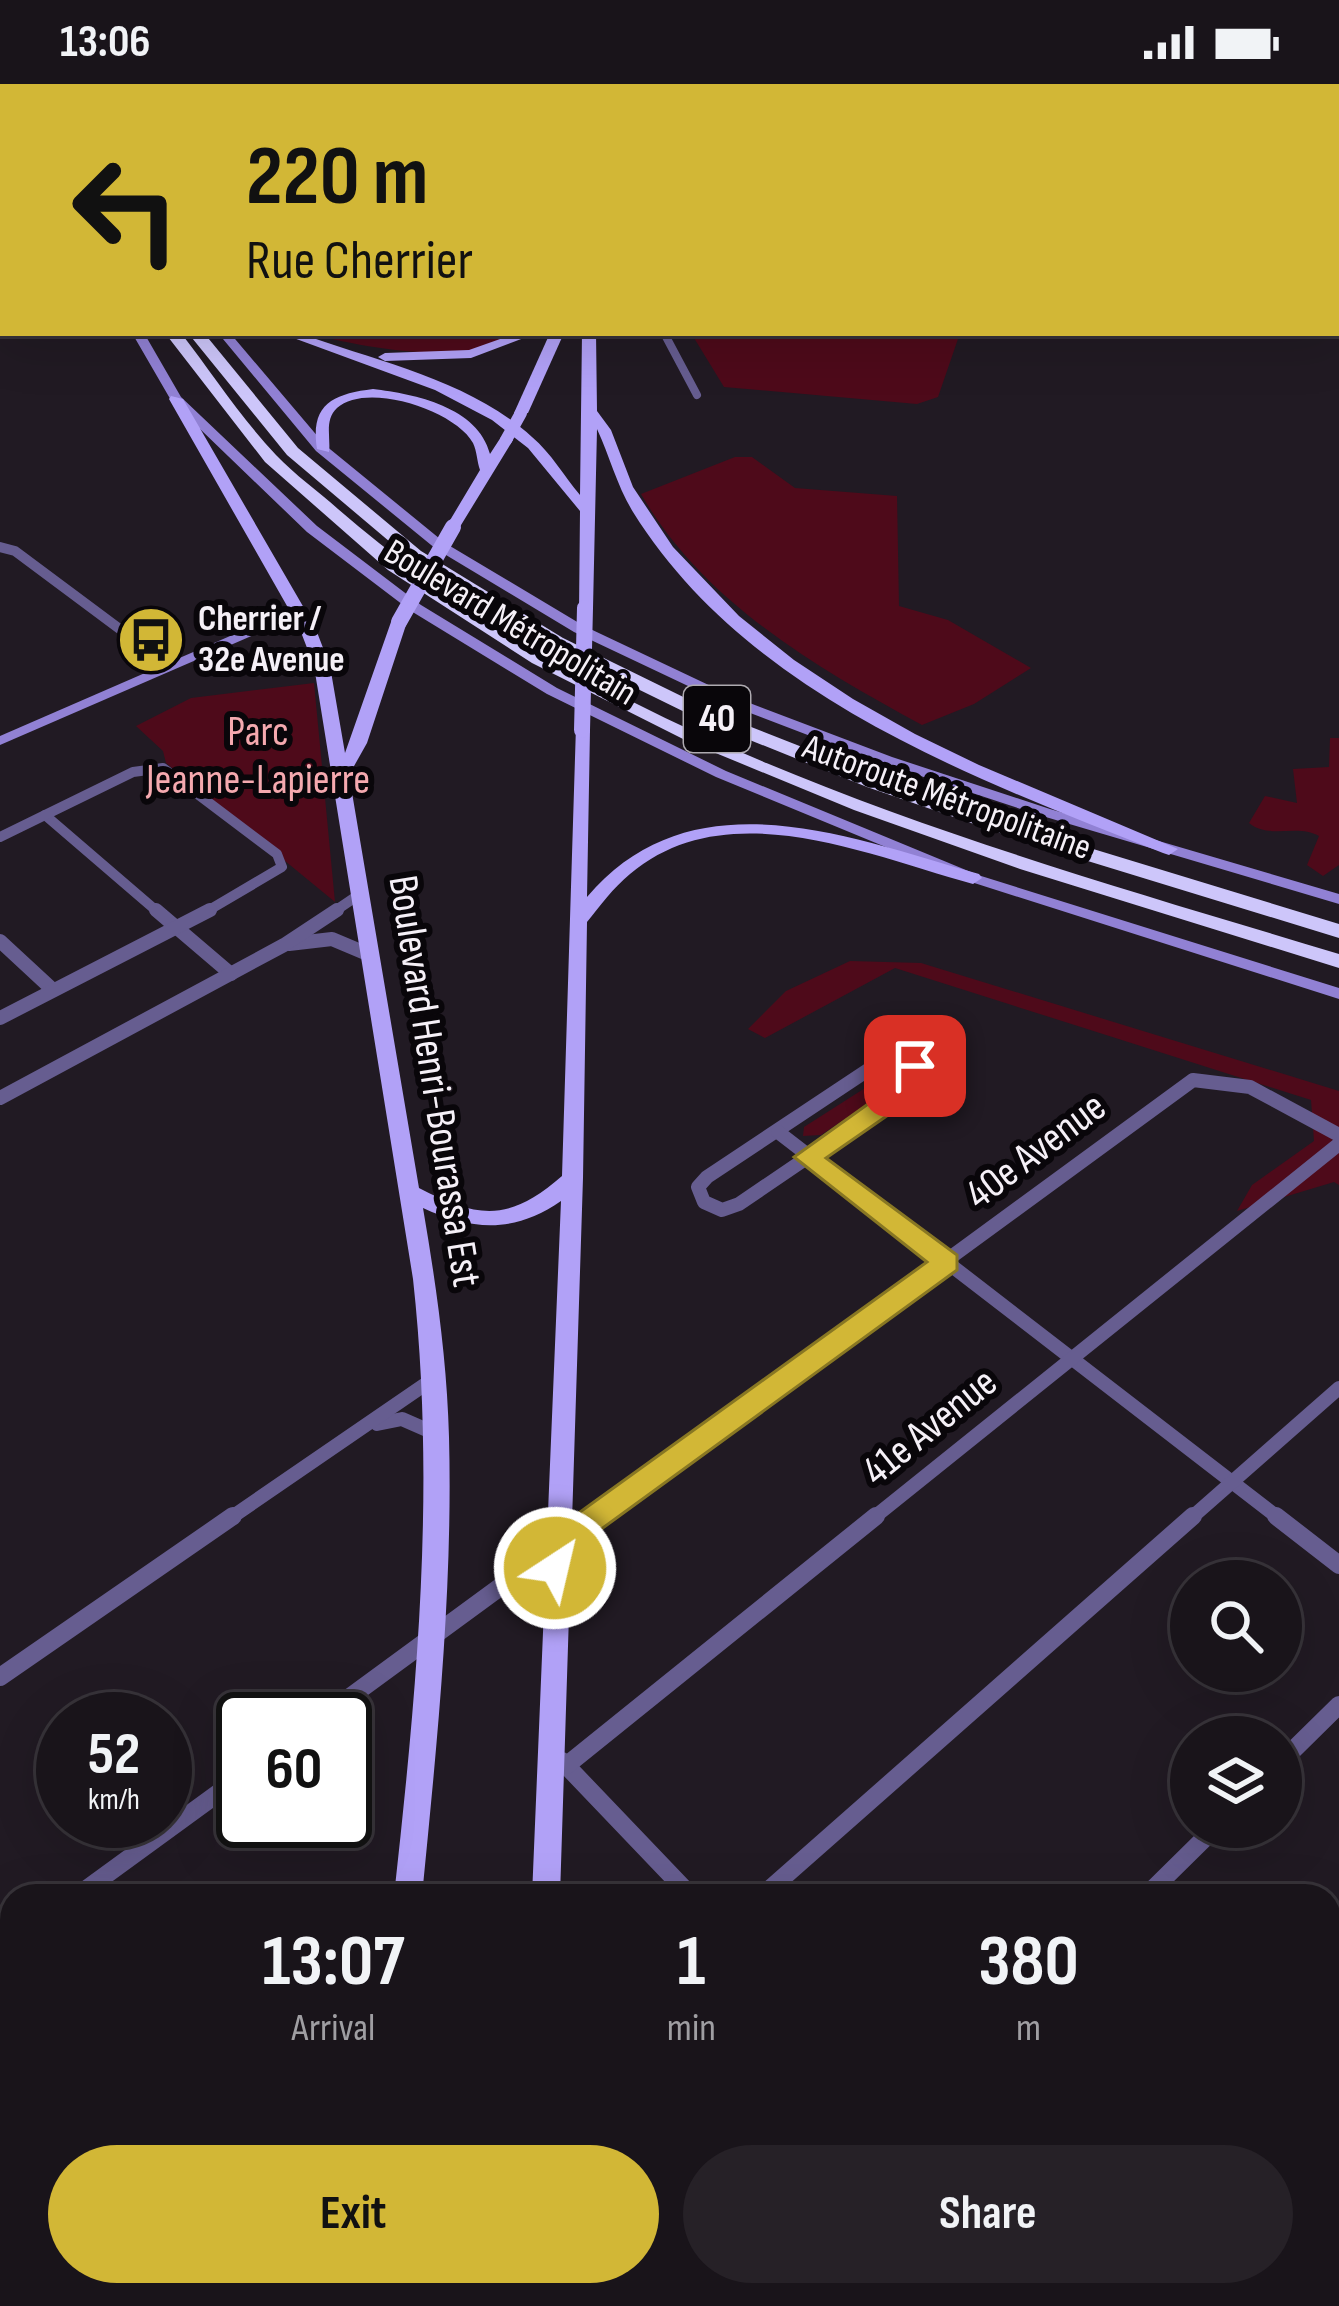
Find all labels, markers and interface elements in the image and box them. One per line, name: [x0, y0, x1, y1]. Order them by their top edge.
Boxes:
text: 13:06: [60, 15, 151, 70]
text: 220 m: [246, 127, 428, 228]
icon: left: [48, 132, 204, 288]
text: Rue Cherrier: [246, 229, 473, 294]
street label: Boulevard Métropolitain: [376, 531, 644, 715]
place label: Cherrier / 32e Avenue: [198, 598, 345, 682]
bus stop icon: Cherrier / 32e Avenue: [116, 605, 186, 675]
road number: 40: [684, 686, 750, 752]
park label: Parc Jeanne-Lapierre: [145, 707, 370, 806]
street label: Autoroute Métropolitaine: [796, 726, 1097, 870]
street label: Boulevard Henri-Bourassa Est: [376, 872, 492, 1290]
pin: [864, 1015, 966, 1117]
icon: arrive: [882, 1033, 948, 1099]
street label: 40e Avenue: [956, 1082, 1116, 1220]
street label: 41e Avenue: [852, 1357, 1008, 1497]
position arrow: [492, 1505, 618, 1631]
map controls: [1170, 1560, 1302, 1848]
button: search: [1170, 1560, 1302, 1692]
speed limit sign: 60: [216, 1692, 372, 1848]
button: layers: [1170, 1716, 1302, 1848]
text: 52: [88, 1719, 140, 1791]
text: km/h: [88, 1782, 140, 1818]
text: 13:07: [262, 1919, 405, 2006]
text: 1: [677, 1919, 705, 2006]
text: 380: [978, 1919, 1079, 2006]
text: Arrival: [291, 2005, 375, 2052]
text: min: [667, 2005, 716, 2052]
text: m: [1016, 2005, 1041, 2052]
button: Exit: [48, 2145, 659, 2283]
button: Share: [683, 2145, 1293, 2283]

